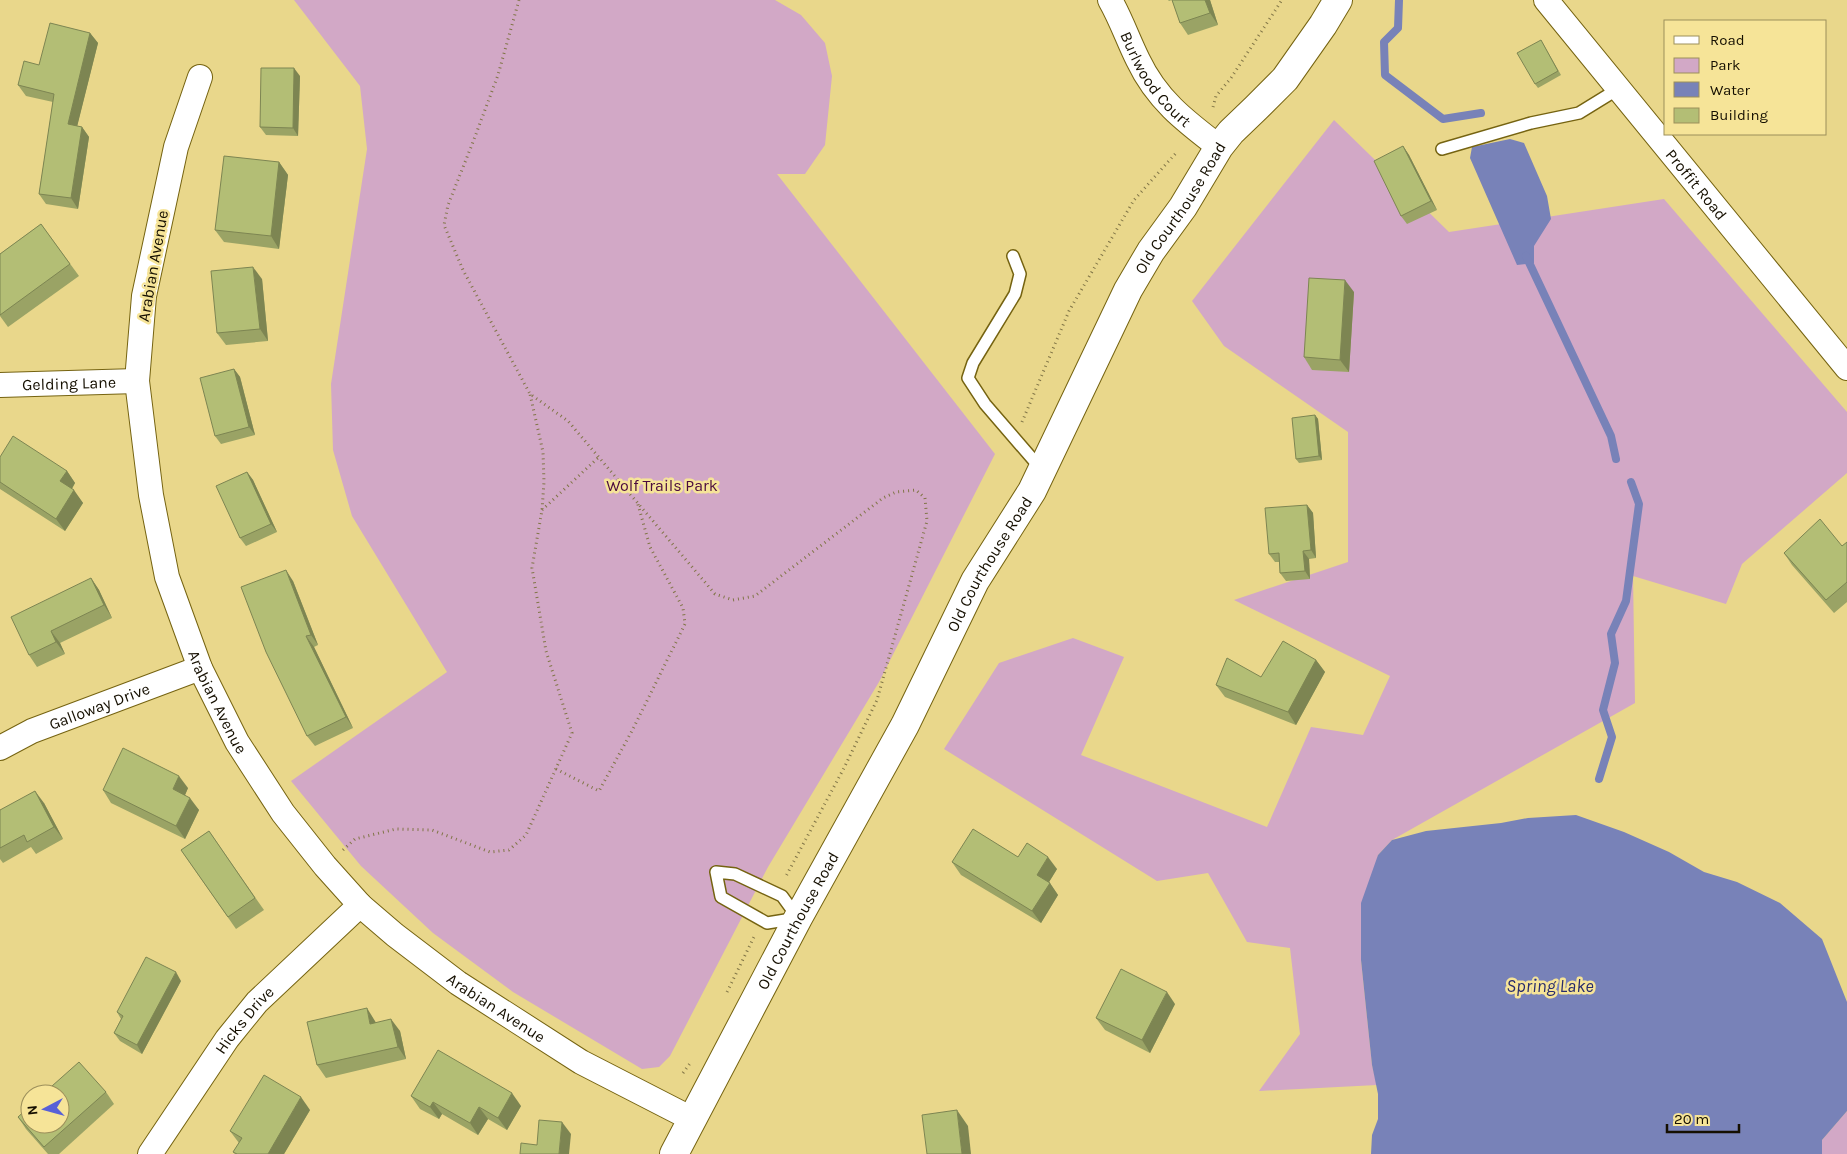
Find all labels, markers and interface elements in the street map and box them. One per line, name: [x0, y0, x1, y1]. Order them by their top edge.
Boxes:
legend: [1664, 20, 1827, 135]
street label: Burlwood Court: [1117, 28, 1195, 131]
text: Road: [1710, 31, 1745, 49]
text: Park: [1710, 56, 1740, 74]
text: Water: [1710, 81, 1751, 99]
text: Building: [1710, 106, 1768, 124]
street label: Old Courthouse Road: [1130, 138, 1229, 277]
street label: Proffit Road: [1662, 145, 1731, 223]
street label: Arabian Avenue: [134, 209, 172, 323]
street label: Gelding Lane: [22, 372, 116, 394]
park label: Wolf Trails Park: [606, 476, 718, 495]
street label: Old Courthouse Road: [942, 493, 1036, 635]
street label: Arabian Avenue: [185, 647, 251, 757]
street label: Galloway Drive: [46, 678, 152, 733]
street label: Old Courthouse Road: [753, 848, 842, 993]
street label: Arabian Avenue: [443, 969, 549, 1046]
water label: Spring Lake: [1506, 975, 1594, 997]
street label: Hicks Drive: [210, 982, 277, 1057]
north arrow: [20, 1084, 70, 1134]
scale bar: [1667, 1102, 1740, 1134]
text: N: [24, 1104, 42, 1116]
text: 20 m: [1674, 1110, 1709, 1128]

